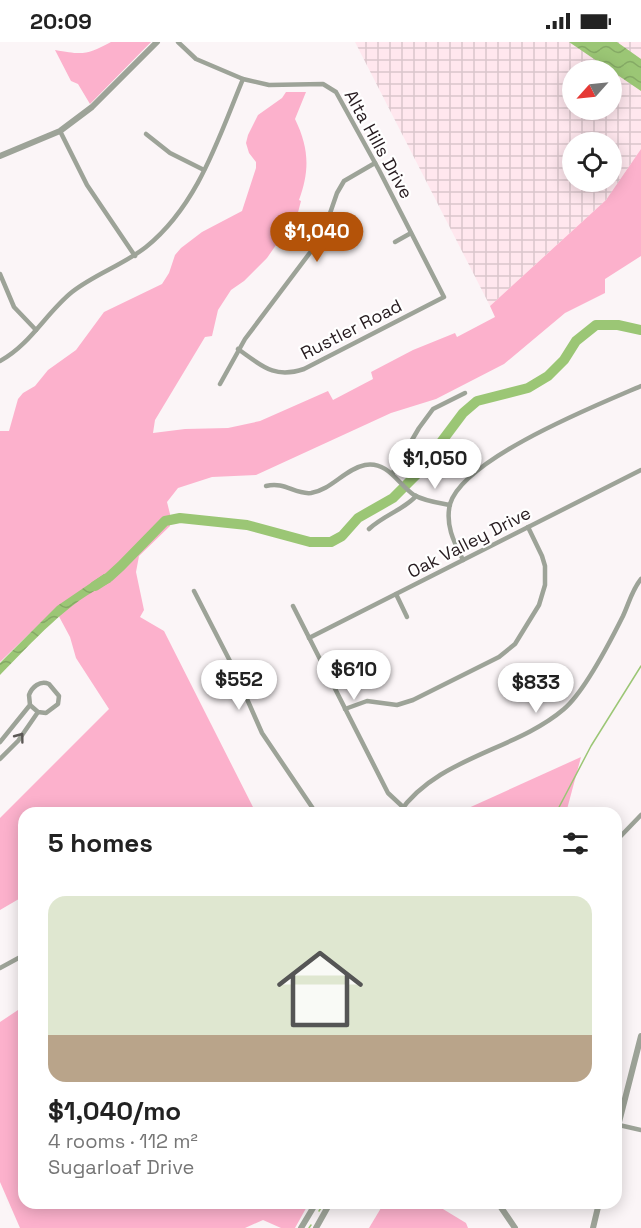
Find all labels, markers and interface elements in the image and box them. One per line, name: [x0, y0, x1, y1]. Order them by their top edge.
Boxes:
text: 20:09: [30, 7, 92, 35]
north arrow: [562, 60, 622, 120]
map controls: [562, 60, 622, 192]
street label: Alta Hills Drive: [340, 85, 418, 203]
button: locate: [562, 132, 622, 192]
pin: $1,040: [268, 212, 366, 263]
text: $1,040: [284, 218, 350, 244]
street label: Rustler Road: [297, 294, 405, 364]
pin: $1,050: [386, 439, 484, 490]
text: $1,050: [403, 445, 467, 471]
street label: Oak Valley Drive: [403, 501, 535, 583]
pin: $610: [318, 650, 390, 701]
text: $610: [331, 656, 377, 682]
pin: $552: [203, 660, 275, 711]
pin: $833: [500, 663, 572, 714]
text: $552: [215, 666, 263, 692]
text: $833: [512, 669, 560, 695]
one-way arrow: [13, 733, 24, 744]
text: 5 homes: [48, 826, 153, 860]
icon: filters: [559, 827, 592, 860]
icon: home: [266, 935, 374, 1043]
text: $1,040/mo: [48, 1094, 181, 1128]
text: 4 rooms · 112 m²: [48, 1128, 198, 1154]
text: Sugarloaf Drive: [48, 1154, 194, 1180]

